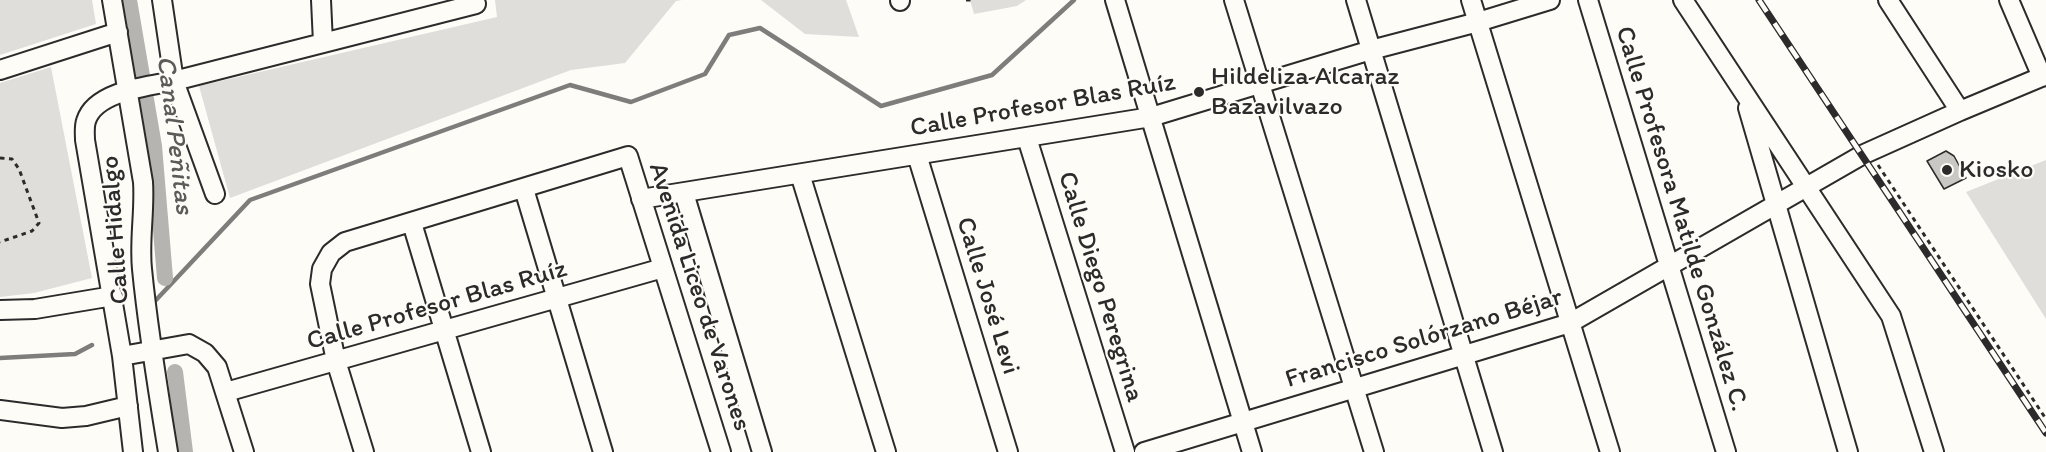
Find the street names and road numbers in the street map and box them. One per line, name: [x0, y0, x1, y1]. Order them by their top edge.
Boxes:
street label: Calle Profesora Matilde González C.: [1608, 23, 1754, 415]
street label: Calle Profesor Blas Ruíz: [908, 67, 1178, 145]
street label: Calle Hidalgo: [95, 155, 137, 305]
street label: Avenida Liceo de Varones: [641, 159, 757, 435]
street label: Calle Diego Peregrina: [1050, 168, 1150, 406]
street label: Calle José Levi: [948, 214, 1026, 378]
street label: Calle Profesor Blas Ruíz: [303, 254, 571, 358]
street label: Francisco Solórzano Béjar: [1282, 282, 1566, 396]

